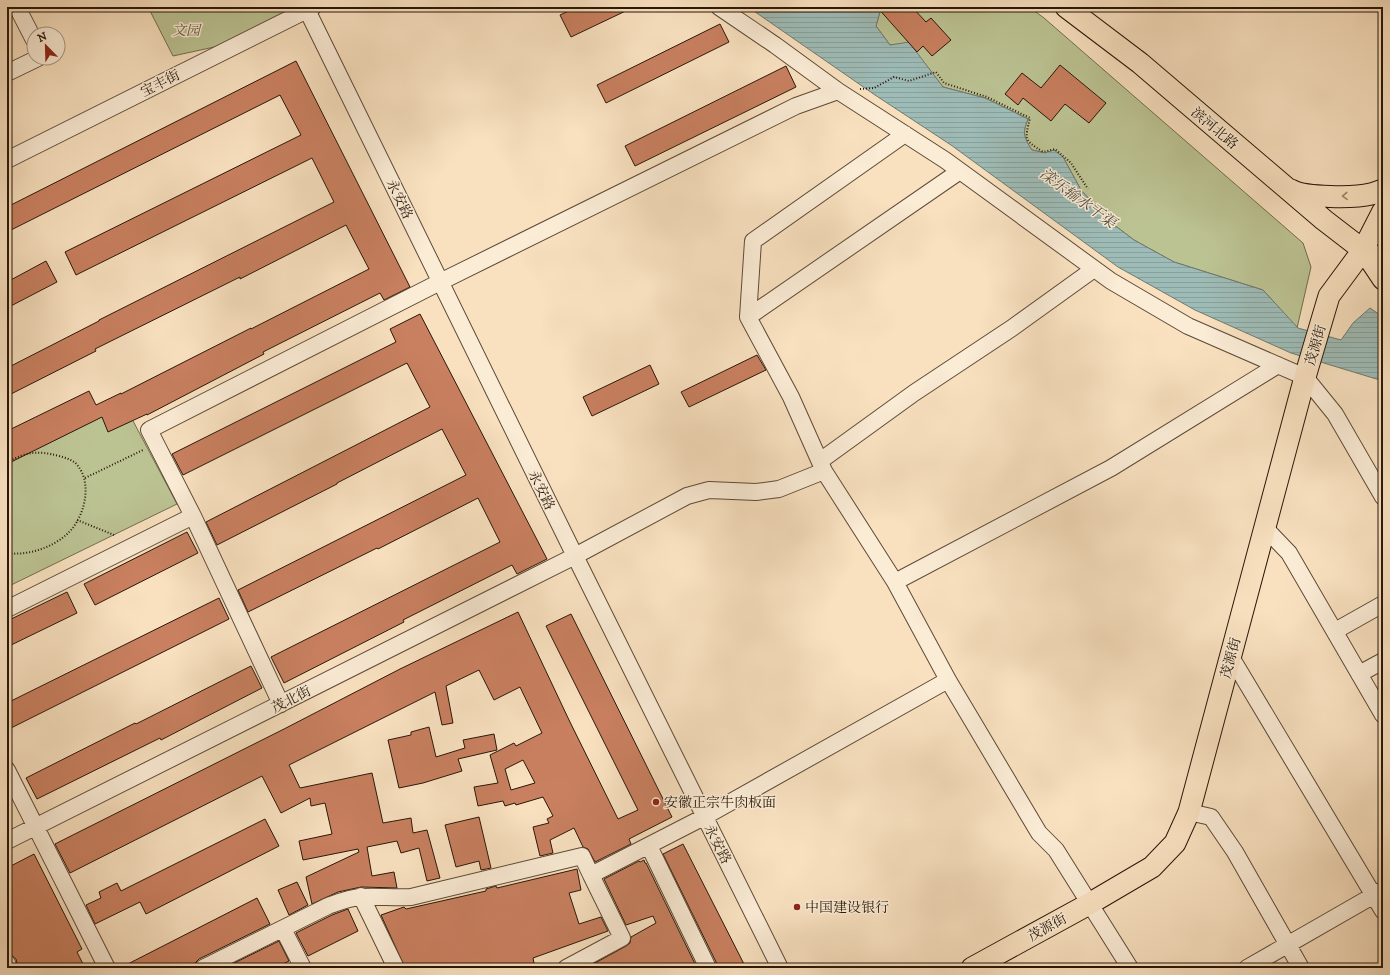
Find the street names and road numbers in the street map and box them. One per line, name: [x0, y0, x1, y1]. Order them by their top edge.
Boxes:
street label: 宝丰街: [138, 66, 183, 101]
street label: 滨河北路: [1187, 104, 1242, 154]
street label: 永安路: [382, 177, 416, 222]
street label: 茂源街: [1302, 323, 1330, 368]
street label: 永安路: [524, 468, 558, 513]
street label: 茂源街: [1217, 636, 1245, 681]
street label: 茂北街: [269, 682, 314, 717]
street label: 永安路: [700, 822, 735, 867]
street label: 茂源街: [1025, 910, 1070, 946]

